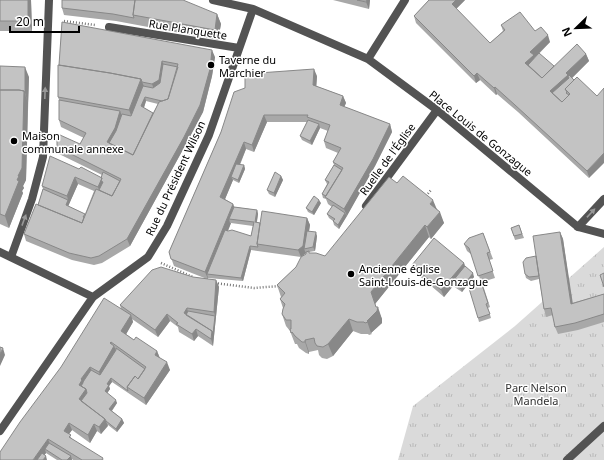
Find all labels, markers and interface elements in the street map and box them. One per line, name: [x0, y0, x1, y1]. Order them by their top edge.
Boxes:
scale bar: [10, 8, 79, 34]
north arrow: [556, 8, 596, 48]
text: 20 m: [16, 13, 44, 30]
street label: Rue Planquette: [148, 15, 228, 43]
text: N: [558, 25, 575, 39]
place label: Taverne du Marchier: [219, 52, 276, 80]
marker: Taverne du Marchier: [206, 60, 216, 70]
one-way arrow: [42, 86, 48, 99]
street label: Place Louis de Gonzague: [426, 87, 536, 179]
street label: Rue du Président Wilson: [142, 118, 208, 238]
street label: Ruelle de l'Église: [356, 120, 418, 198]
place label: Maison communale annexe: [22, 128, 124, 156]
marker: Maison communale annexe: [9, 136, 19, 146]
one-way arrow: [586, 208, 596, 218]
one-way arrow: [22, 214, 28, 226]
place label: Ancienne église Saint-Louis-de-Gonzague: [359, 261, 488, 289]
marker: Ancienne église Saint-Louis-de-Gonzague: [346, 269, 356, 279]
park label: Parc Nelson Mandela: [505, 380, 567, 408]

